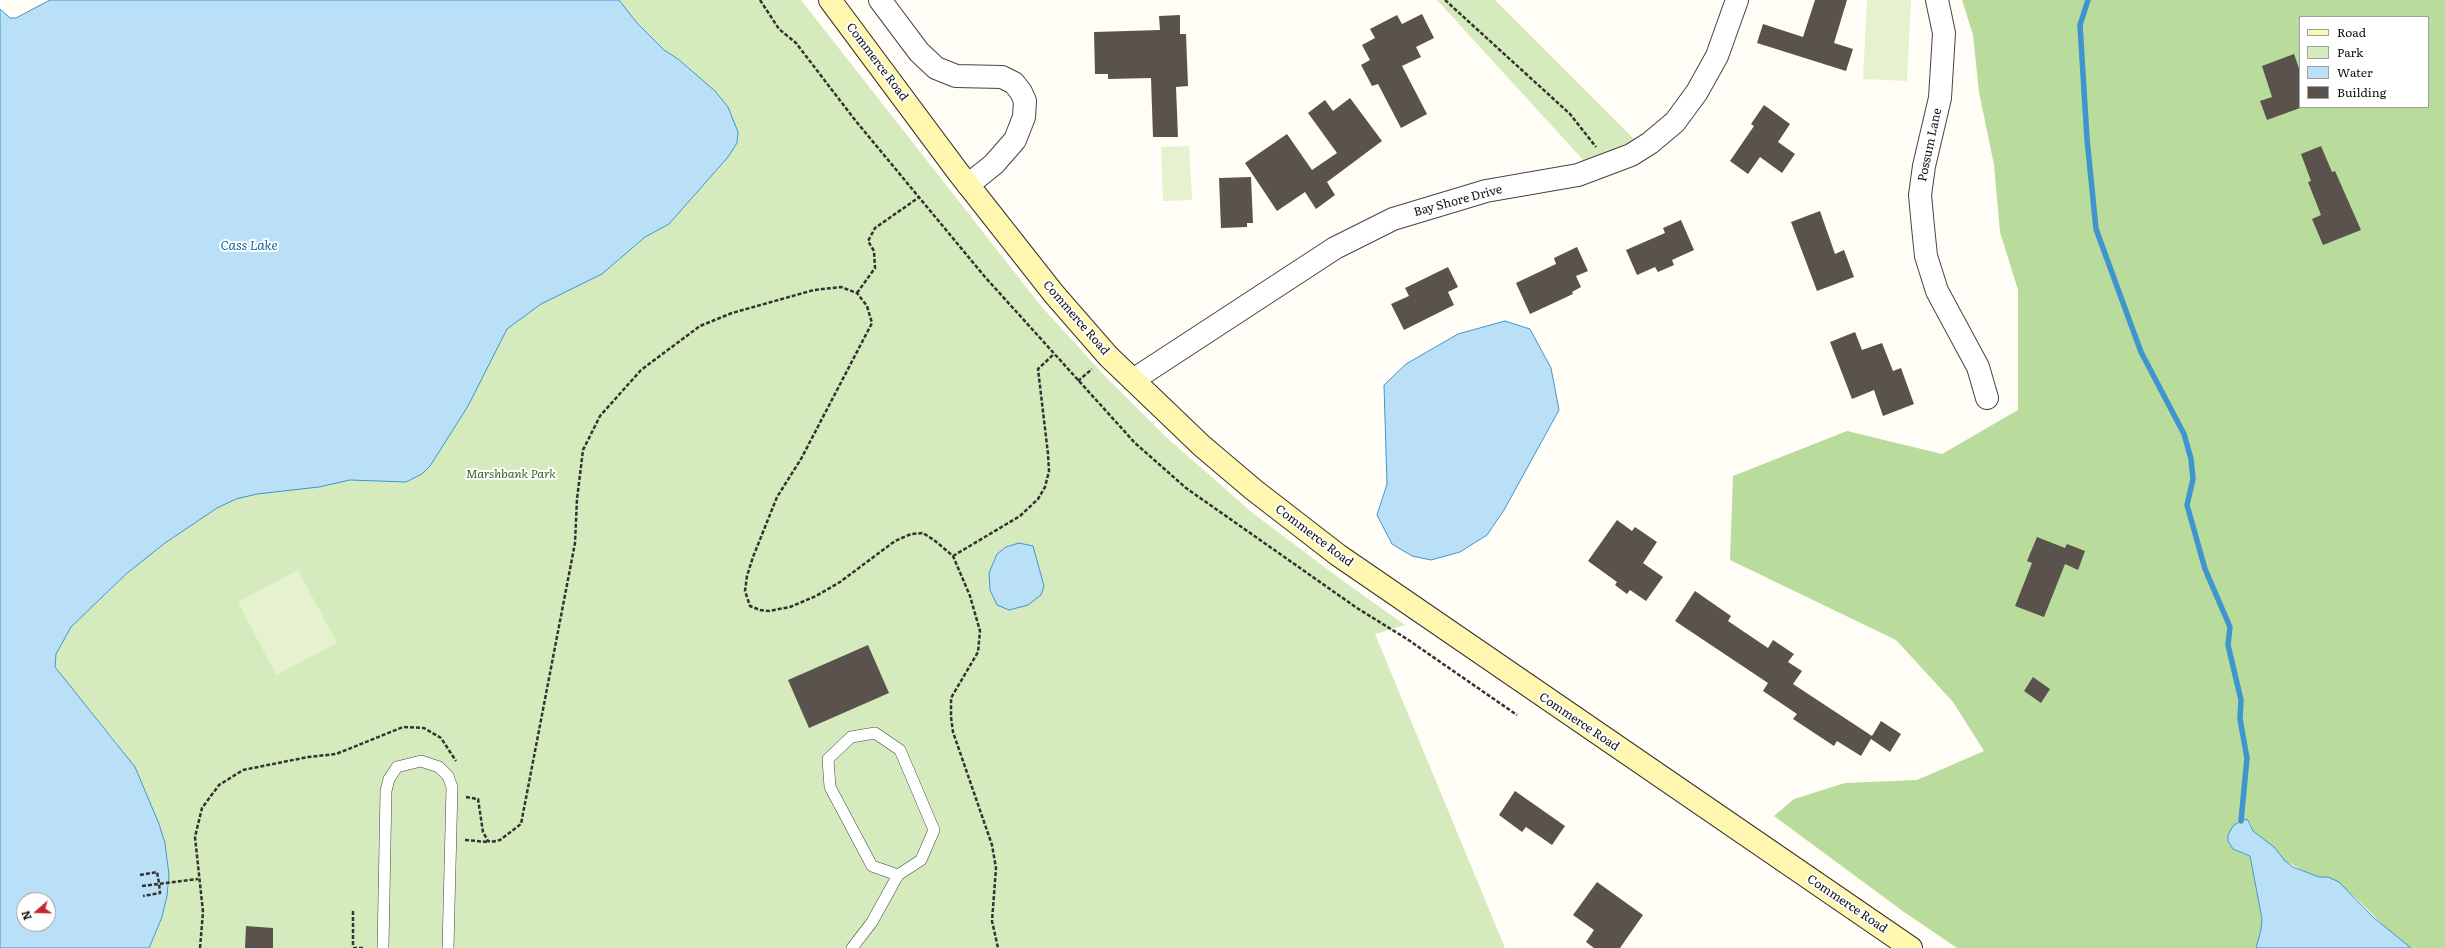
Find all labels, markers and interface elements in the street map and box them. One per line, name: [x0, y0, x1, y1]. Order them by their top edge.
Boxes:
legend: [2299, 16, 2429, 108]
street label: Commerce Road: [843, 20, 911, 104]
text: Road: [2337, 23, 2366, 41]
text: Park: [2337, 43, 2363, 61]
text: Water: [2337, 63, 2373, 81]
text: Building: [2337, 83, 2386, 101]
street label: Possum Lane: [1915, 107, 1945, 183]
street label: Bay Shore Drive: [1412, 182, 1504, 220]
water label: Cass Lake: [220, 238, 278, 254]
street label: Commerce Road: [1040, 278, 1112, 358]
park label: Marshbank Park: [466, 467, 556, 481]
street label: Commerce Road: [1272, 502, 1356, 570]
street label: Commerce Road: [1536, 690, 1622, 754]
street label: Commerce Road: [1804, 872, 1890, 936]
north arrow: [16, 892, 56, 932]
text: N: [17, 909, 35, 923]

